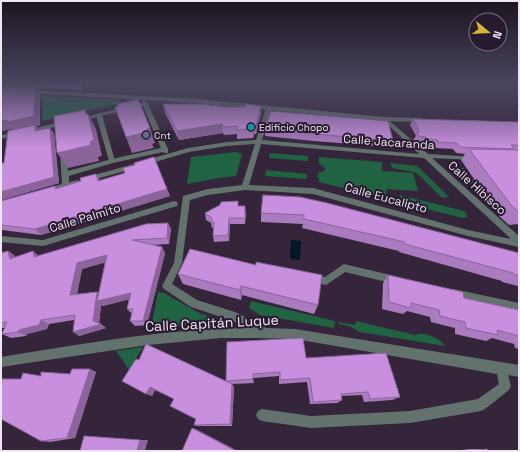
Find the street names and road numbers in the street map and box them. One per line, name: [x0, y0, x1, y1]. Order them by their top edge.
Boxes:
street label: Calle Jacaranda: [343, 131, 435, 153]
street label: Calle Hibisco: [444, 158, 510, 218]
street label: Calle Eucalipto: [343, 179, 429, 217]
street label: Calle Palmito: [47, 200, 123, 236]
street label: Calle Capitán Luque: [145, 311, 279, 335]

